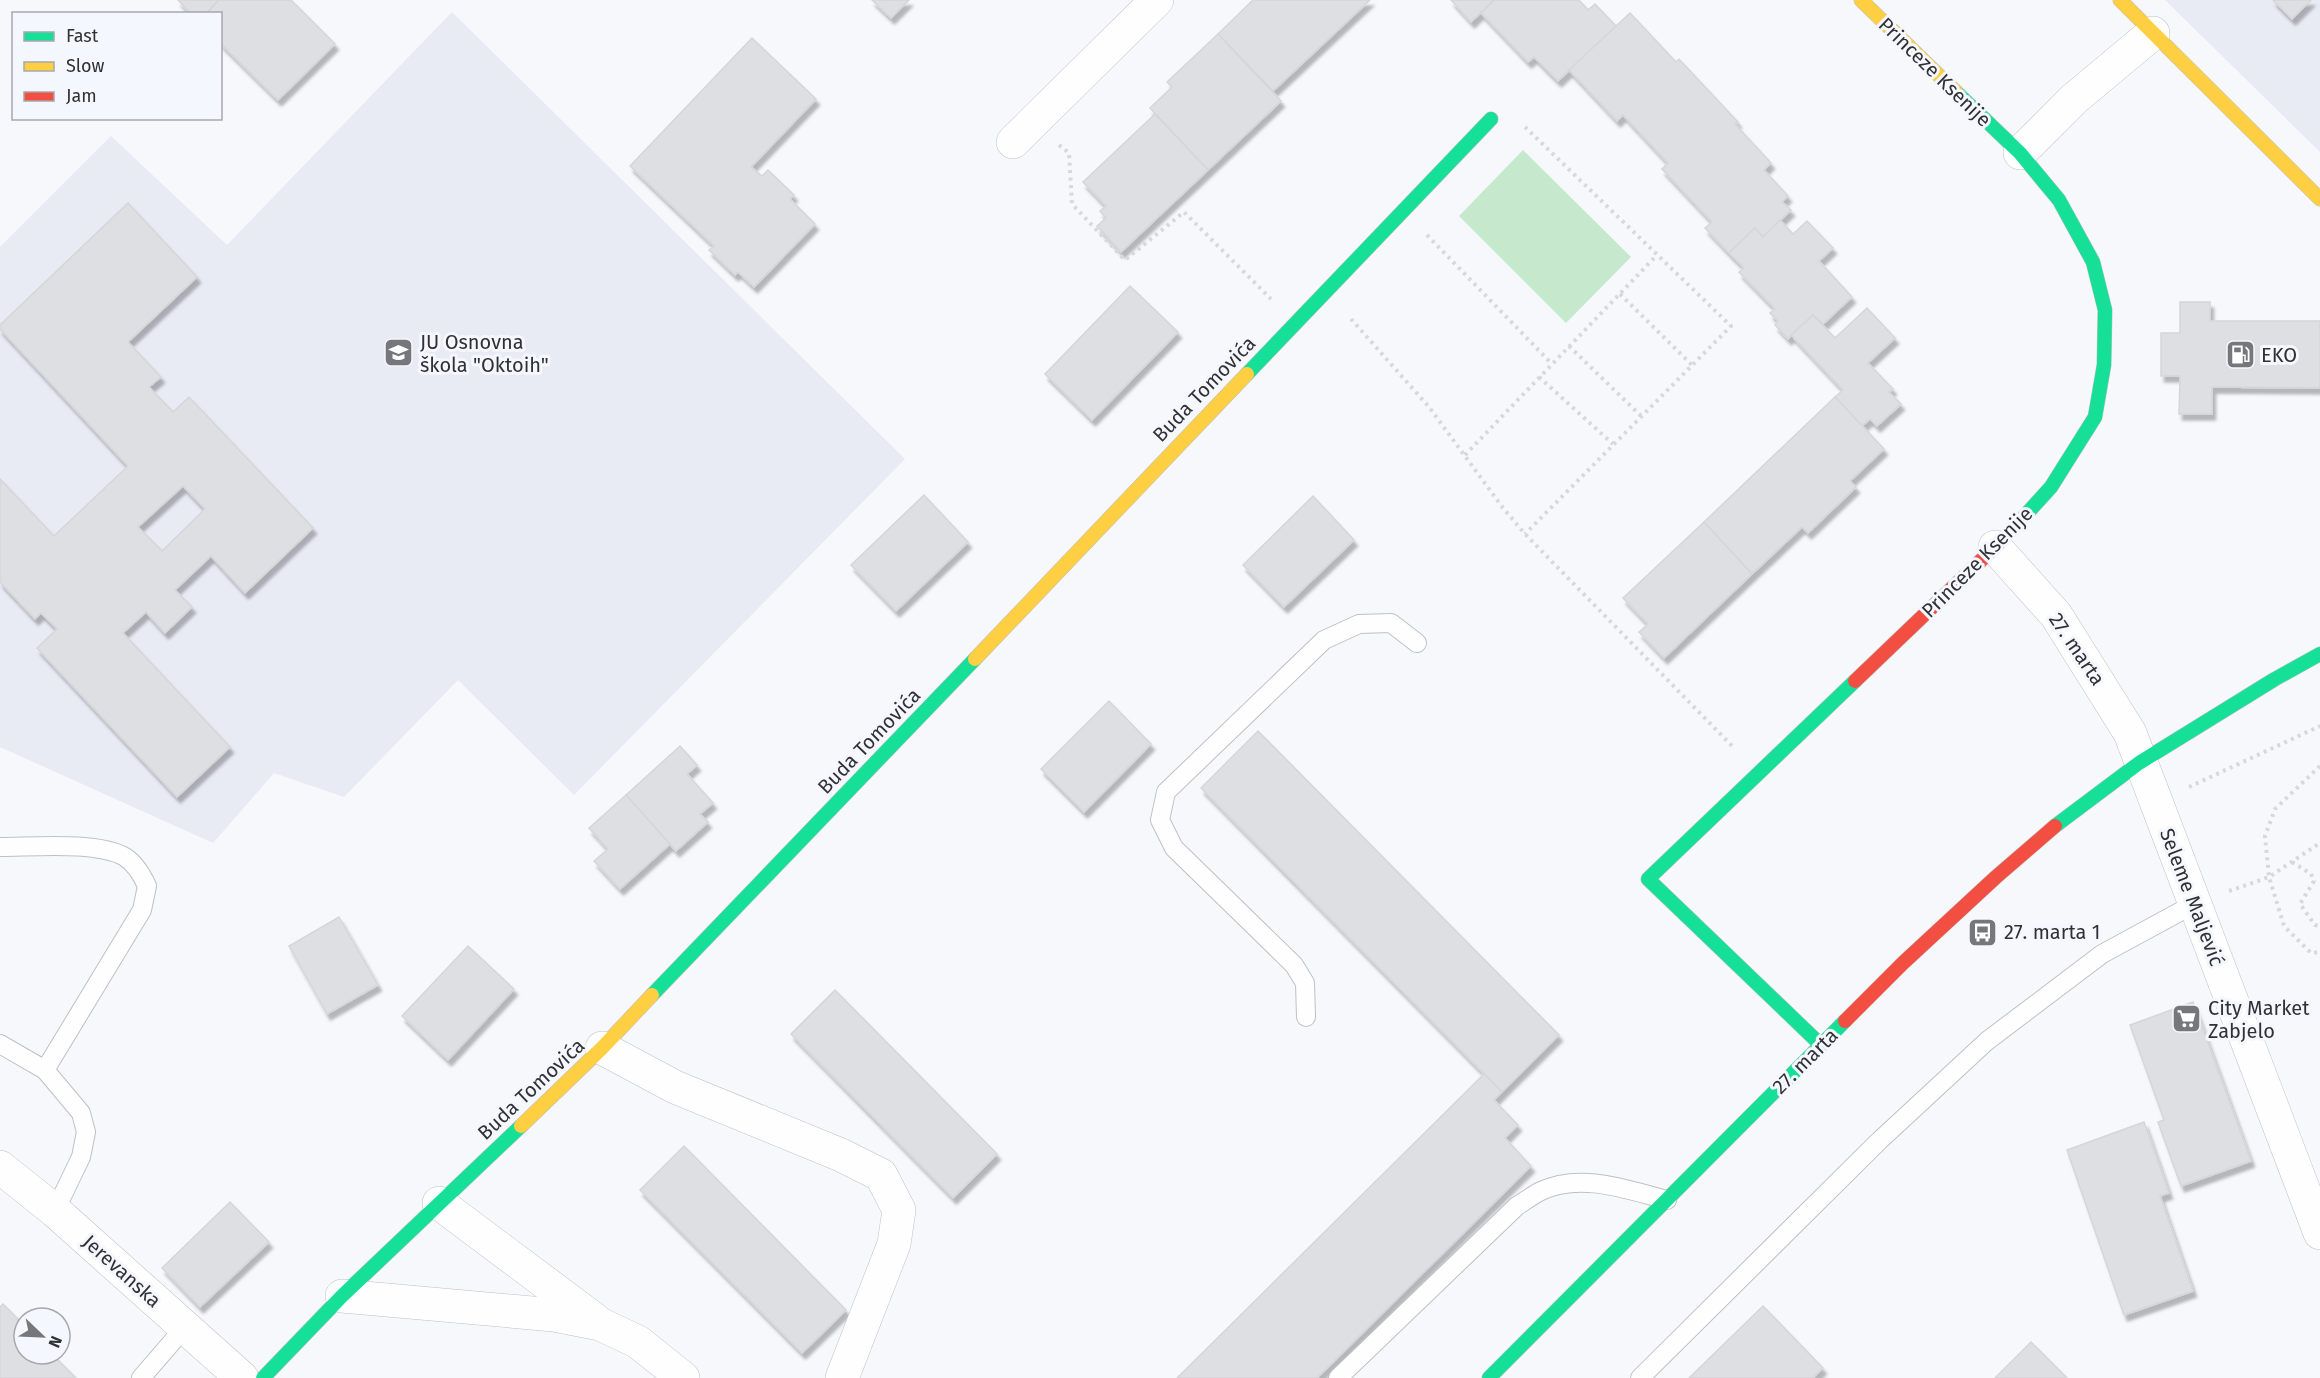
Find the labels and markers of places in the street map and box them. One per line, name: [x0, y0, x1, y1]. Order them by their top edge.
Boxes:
place label: JU Osnovna škola "Oktoih": [420, 330, 549, 377]
school or university icon: JU Osnovna škola "Oktoih": [383, 337, 415, 369]
fuel station icon: EKO: [2224, 339, 2256, 371]
place label: EKO: [2261, 343, 2297, 367]
bus stop icon: 27. marta 1: [1967, 916, 1999, 948]
place label: 27. marta 1: [2004, 920, 2100, 944]
place label: City Market Zabjelo: [2208, 996, 2310, 1043]
supermarket icon: City Market Zabjelo: [2171, 1003, 2203, 1035]

